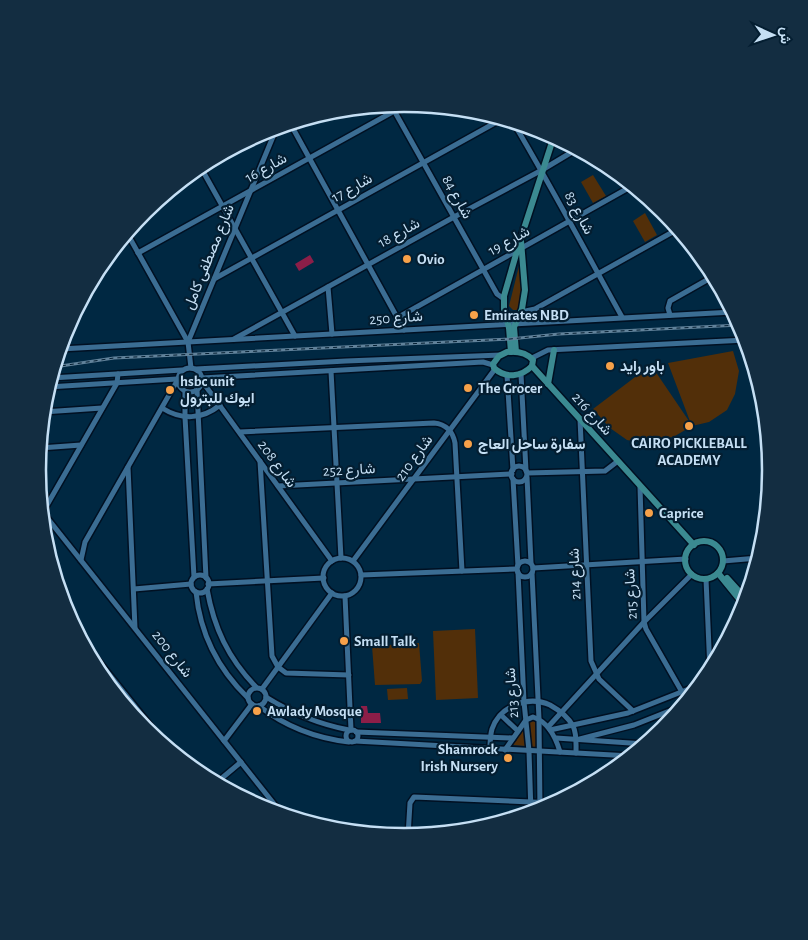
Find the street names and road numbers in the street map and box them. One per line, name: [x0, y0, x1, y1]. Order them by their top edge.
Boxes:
street label: شارع 16: [243, 150, 291, 188]
street label: شارع 17: [329, 171, 377, 208]
street label: شارع 84: [436, 173, 475, 223]
street label: شارع 83: [559, 189, 596, 238]
street label: شارع مصطفى كامل: [181, 202, 240, 313]
street label: شارع 18: [376, 215, 424, 253]
street label: شارع 19: [486, 223, 534, 261]
street label: شارع 250: [369, 309, 424, 330]
street label: شارع 216: [567, 390, 615, 440]
street label: شارع 210: [392, 432, 438, 485]
street label: شارع 208: [252, 438, 299, 492]
street label: شارع 252: [322, 461, 376, 482]
street label: شارع 214: [567, 548, 586, 600]
street label: شارع 215: [622, 568, 643, 620]
street label: شارع 200: [147, 628, 195, 682]
street label: شارع 213: [503, 667, 524, 719]

